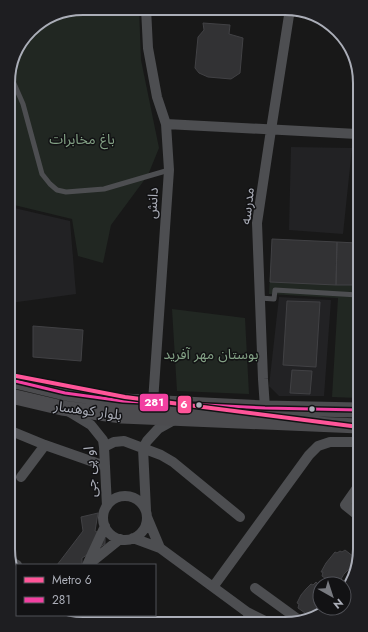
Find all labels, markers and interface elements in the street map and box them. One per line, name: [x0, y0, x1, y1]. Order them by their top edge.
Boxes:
park label: باغ مخابرات: [49, 129, 115, 150]
street label: دانش: [141, 186, 163, 219]
street label: مدرسه: [235, 186, 259, 226]
park label: بوستان مهر آفرید: [164, 344, 259, 364]
line badge: 281: [139, 393, 169, 412]
text: 281: [144, 394, 164, 410]
street label: بلوار کوهسار: [52, 395, 124, 425]
line badge: 6: [177, 395, 192, 414]
text: 6: [180, 396, 188, 412]
unlabelled marker: [194, 400, 204, 410]
unlabelled marker: [307, 404, 317, 414]
street label: او پی جی: [78, 446, 102, 498]
legend: [16, 564, 156, 616]
text: Metro 6: [52, 571, 92, 589]
north arrow: [312, 576, 352, 616]
text: 281: [52, 591, 71, 609]
text: N: [330, 595, 347, 613]

